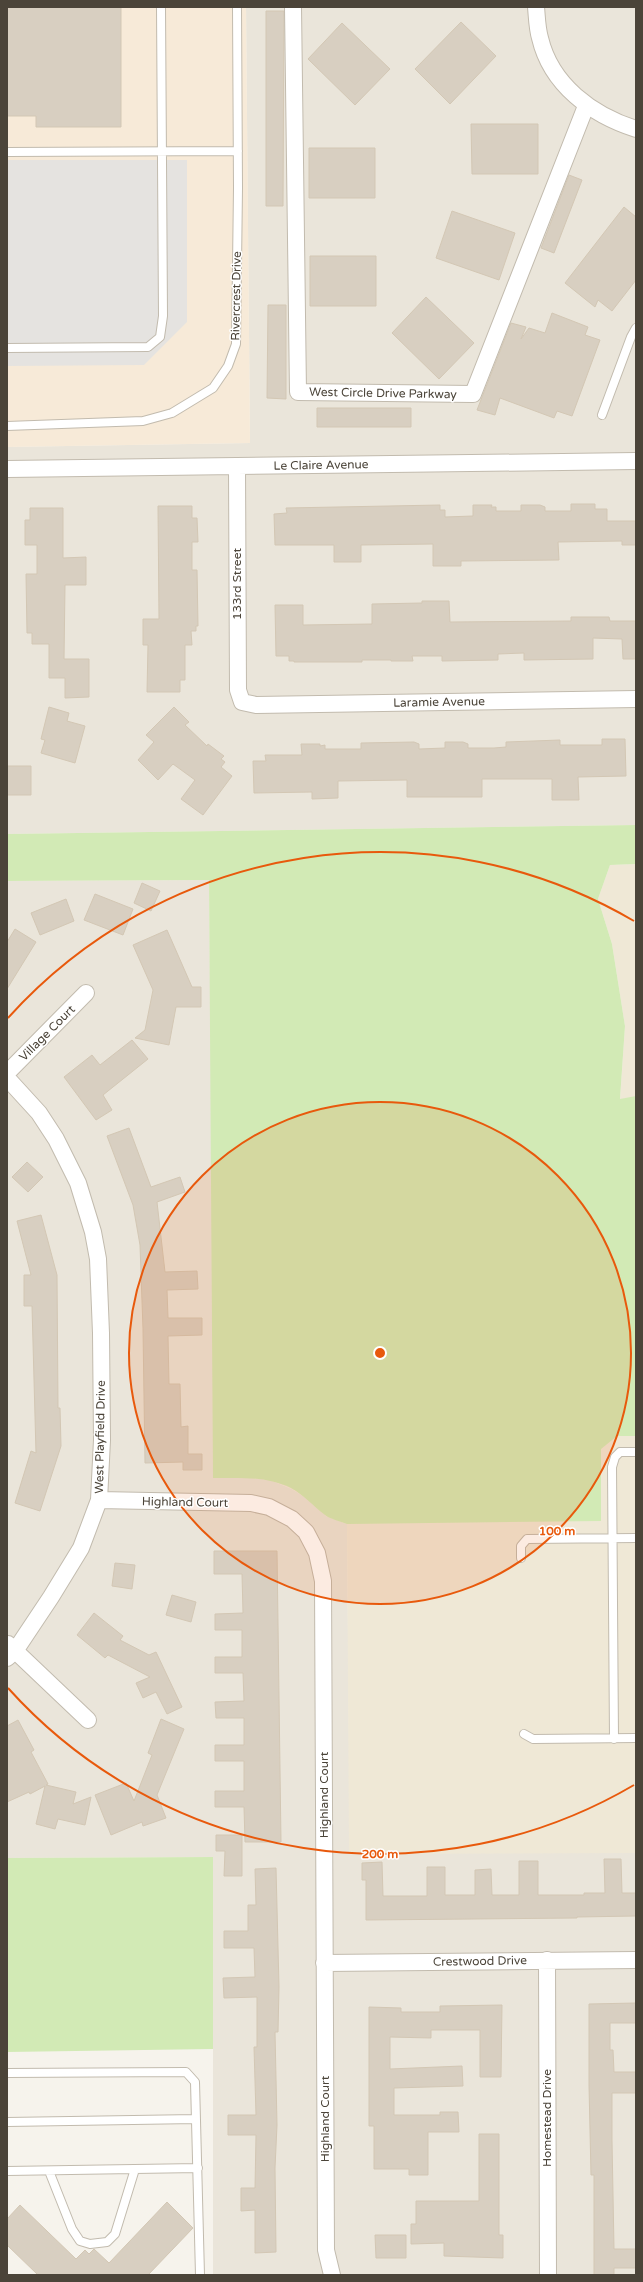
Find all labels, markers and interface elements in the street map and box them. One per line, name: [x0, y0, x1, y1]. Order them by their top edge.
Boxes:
street label: Rivercrest Drive: [228, 251, 244, 341]
street label: West Circle Drive Parkway: [309, 385, 457, 401]
street label: Le Claire Avenue: [273, 457, 369, 473]
street label: 133rd Street: [230, 548, 244, 620]
street label: Laramie Avenue: [393, 694, 485, 710]
street label: Village Court: [16, 1002, 78, 1064]
centre of rings: [373, 1346, 387, 1360]
street label: West Playfield Drive: [92, 1380, 108, 1494]
street label: Highland Court: [142, 1494, 229, 1510]
text: 100 m: [539, 1524, 575, 1538]
street label: Highland Court: [317, 1751, 331, 1838]
text: 200 m: [362, 1847, 398, 1861]
street label: Crestwood Drive: [433, 1953, 527, 1969]
street label: Homestead Drive: [540, 2069, 554, 2167]
street label: Highland Court: [318, 2075, 332, 2162]

